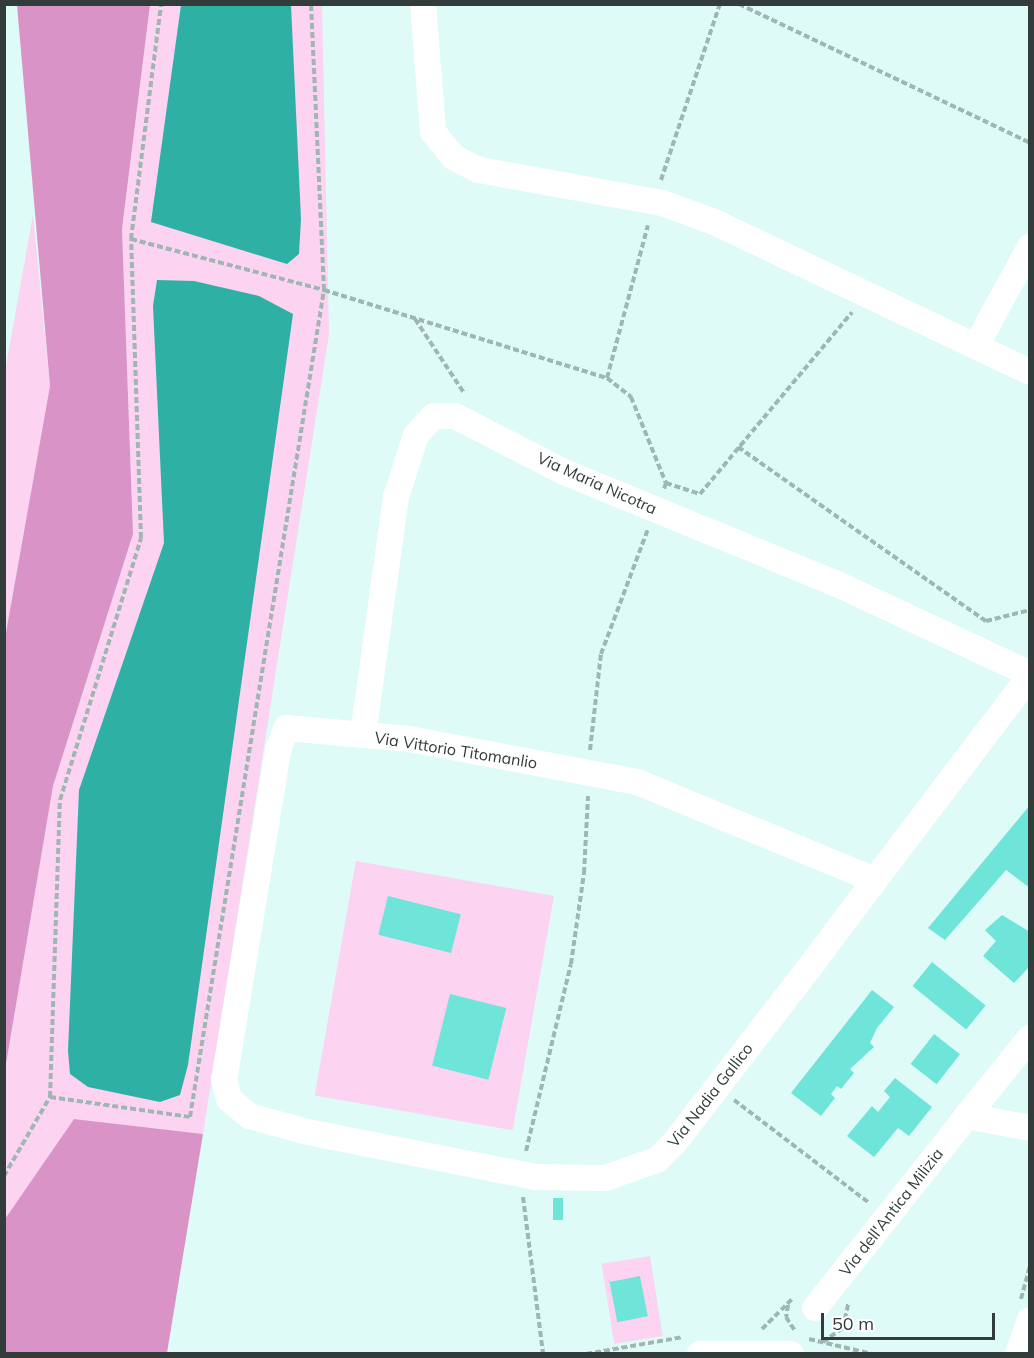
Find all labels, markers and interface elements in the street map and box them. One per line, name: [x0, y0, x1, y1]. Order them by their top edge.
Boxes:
street label: Via Maria Nicotra: [534, 448, 660, 518]
street label: Via Vittorio Titomanlio: [373, 728, 539, 772]
street label: Via Nadia Gallico: [663, 1039, 757, 1151]
street label: Via dell'Antica Milizia: [835, 1144, 947, 1280]
scale bar: [824, 1301, 998, 1339]
text: 50 m: [832, 1312, 874, 1335]

